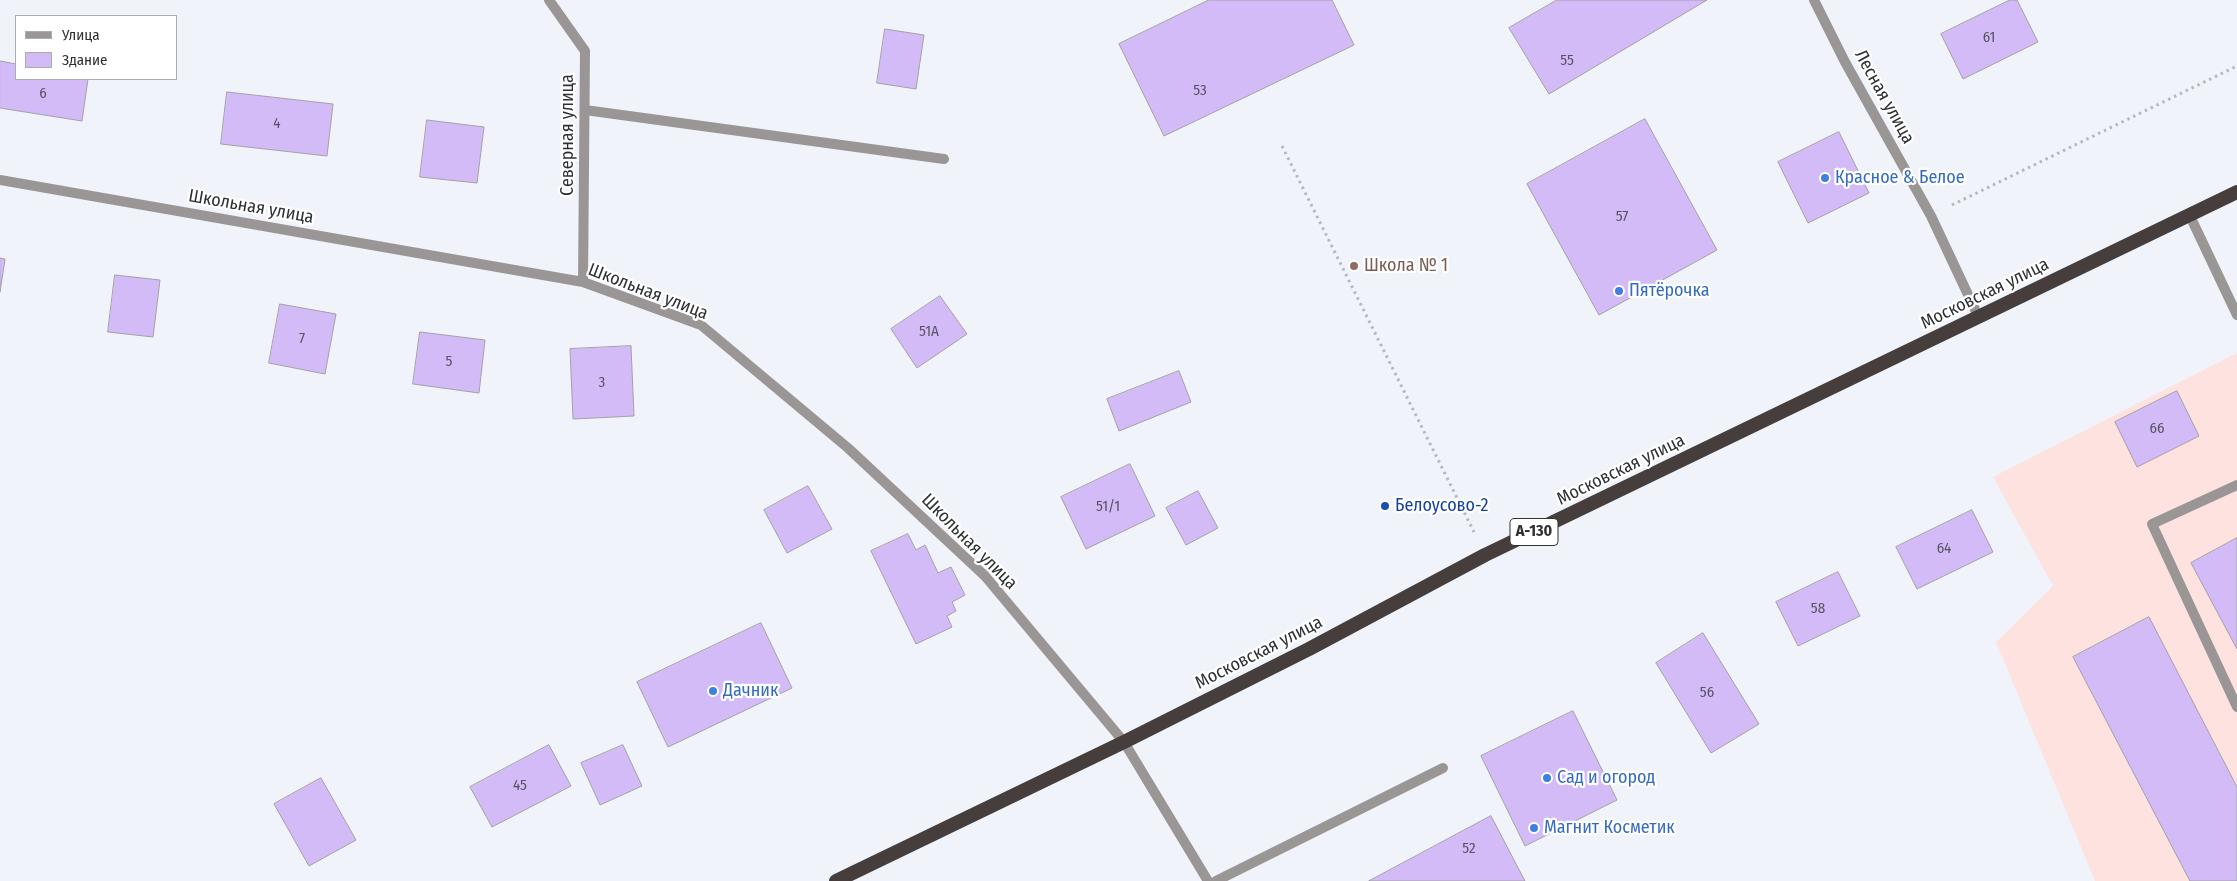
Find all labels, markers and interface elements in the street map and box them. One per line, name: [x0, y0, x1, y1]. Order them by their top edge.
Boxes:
legend: [15, 15, 178, 80]
text: Улица: [62, 26, 100, 44]
house number: 61: [1983, 29, 1995, 47]
street label: Лесная улица: [1849, 46, 1919, 148]
text: Здание: [62, 51, 108, 69]
house number: 55: [1560, 52, 1574, 70]
street label: Северная улица: [557, 74, 579, 196]
house number: 53: [1193, 82, 1207, 100]
house number: 6: [39, 85, 47, 103]
house number: 4: [273, 115, 281, 133]
place label: Красное & Белое: [1835, 167, 1965, 189]
marker: Красное & Белое: [1819, 172, 1831, 184]
street label: Школьная улица: [187, 185, 315, 229]
house number: 57: [1616, 208, 1628, 226]
street label: Московская улица: [1918, 254, 2052, 334]
place label: Школа № 1: [1364, 255, 1448, 277]
street label: Школьная улица: [585, 259, 711, 325]
marker: Школа № 1: [1348, 260, 1360, 272]
place label: Пятёрочка: [1629, 280, 1709, 302]
marker: Пятёрочка: [1613, 285, 1625, 297]
house number: 51А: [919, 323, 939, 341]
house number: 7: [299, 330, 305, 348]
house number: 5: [446, 353, 452, 371]
house number: 3: [599, 374, 605, 392]
house number: 66: [2150, 420, 2164, 438]
street label: Московская улица: [1554, 430, 1688, 510]
street label: Школьная улица: [917, 490, 1021, 594]
place label: Белоусово-2: [1395, 495, 1489, 517]
house number: 51/1: [1096, 498, 1120, 516]
marker: Белоусово-2: [1379, 500, 1391, 512]
road number: А-130: [1510, 518, 1558, 546]
house number: 64: [1937, 540, 1951, 558]
house number: 58: [1811, 600, 1825, 618]
street label: Московская улица: [1192, 612, 1326, 694]
place label: Дачник: [723, 680, 778, 702]
house number: 56: [1700, 684, 1714, 702]
marker: Дачник: [707, 685, 719, 697]
place label: Сад и огород: [1557, 767, 1655, 789]
marker: Сад и огород: [1541, 772, 1553, 784]
house number: 45: [513, 777, 527, 795]
place label: Магнит Косметик: [1544, 817, 1675, 839]
marker: Магнит Косметик: [1528, 822, 1540, 834]
house number: 52: [1462, 840, 1476, 858]

